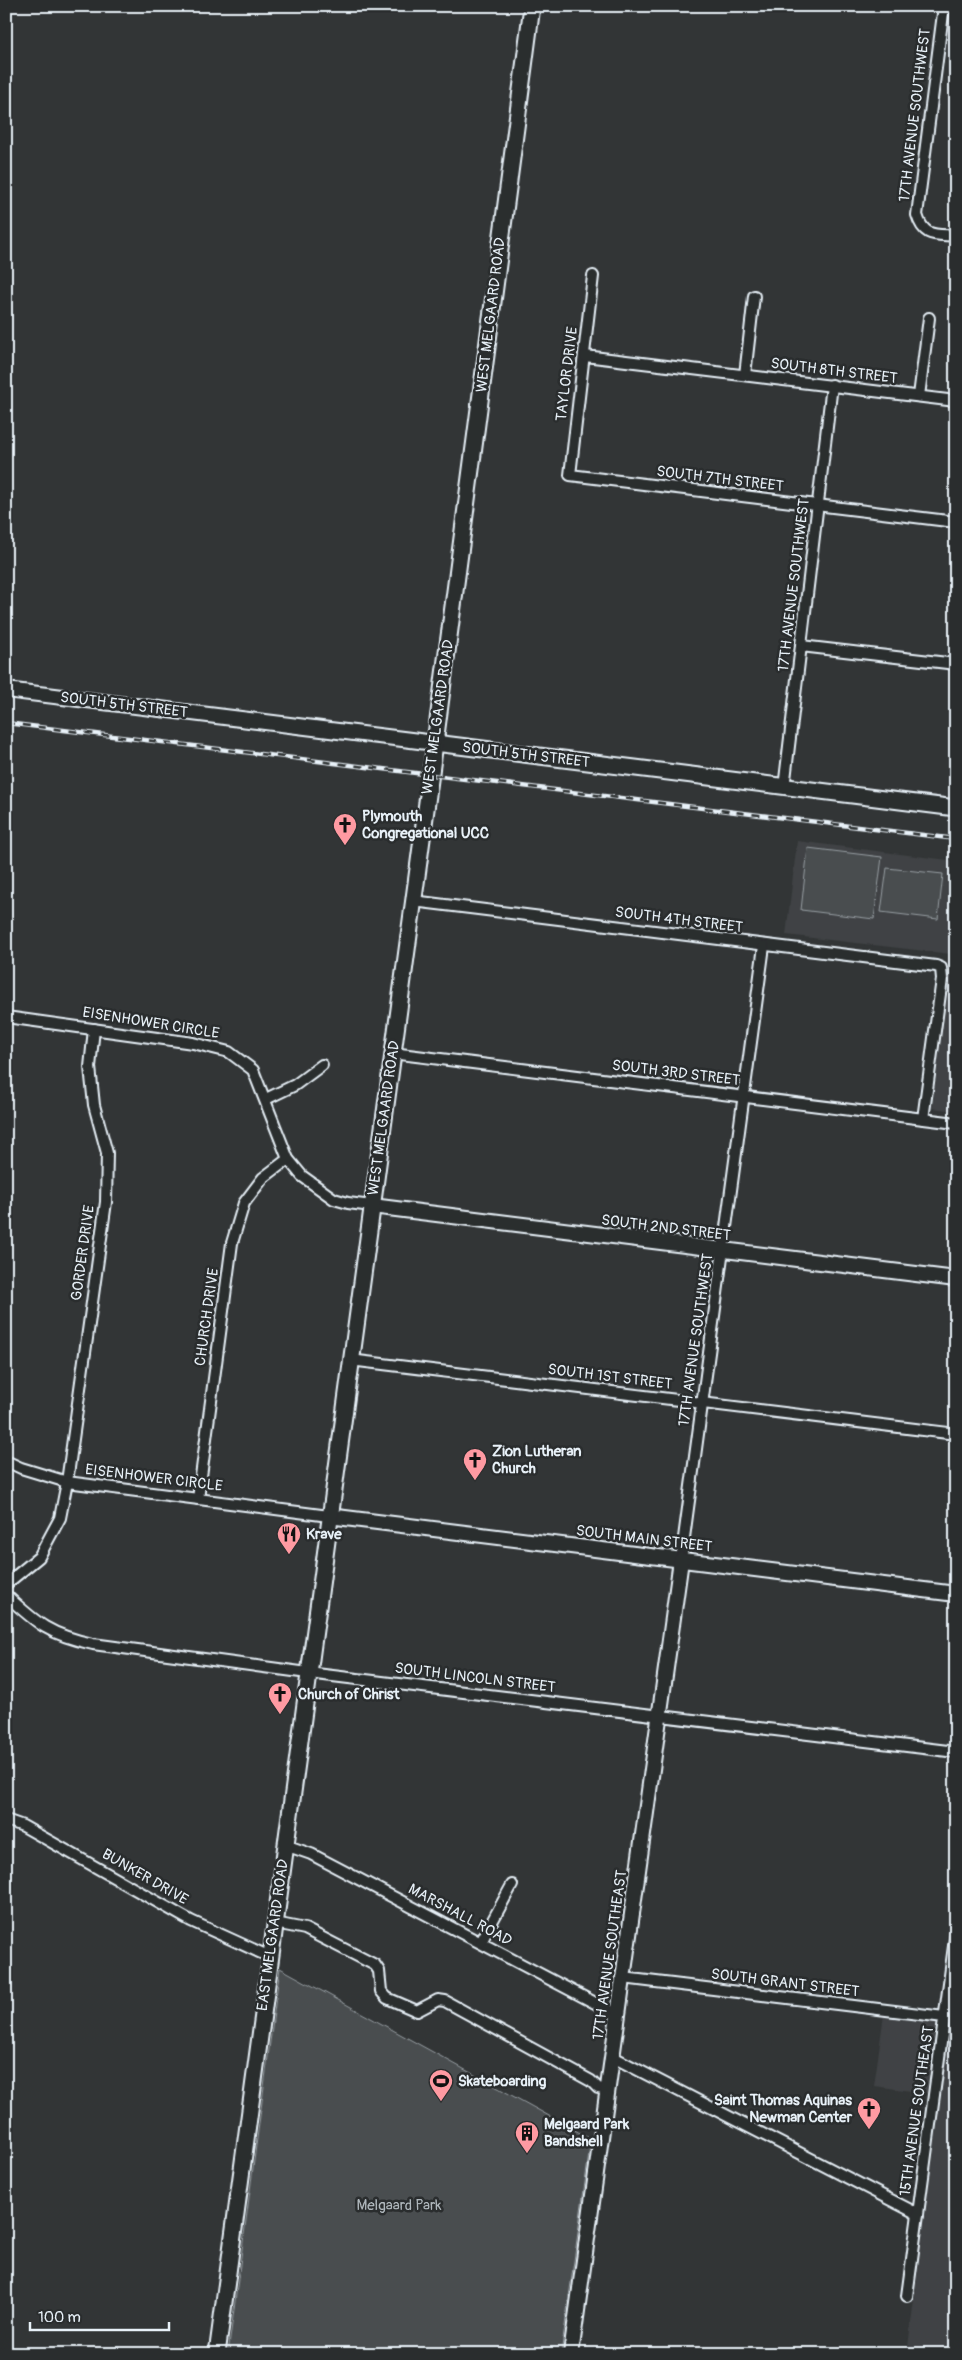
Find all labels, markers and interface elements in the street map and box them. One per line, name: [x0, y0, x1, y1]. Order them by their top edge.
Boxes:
street label: 17TH AVENUE SOUTHWEST: [895, 27, 935, 203]
street label: WEST MELGAARD ROAD: [472, 236, 510, 394]
street label: TAYLOR DRIVE: [552, 325, 582, 422]
street label: SOUTH 8TH STREET: [770, 354, 898, 388]
street label: SOUTH 7TH STREET: [655, 462, 785, 496]
street label: 17TH AVENUE SOUTHWEST: [774, 497, 814, 673]
street label: WEST MELGAARD ROAD: [418, 638, 458, 796]
street label: SOUTH 5TH STREET: [59, 688, 189, 722]
street label: SOUTH 5TH STREET: [461, 738, 591, 772]
place label: Plymouth Congregational UCC: [362, 807, 489, 843]
church icon: Plymouth Congregational UCC: [332, 812, 358, 846]
street label: SOUTH 4TH STREET: [614, 903, 744, 937]
street label: EISENHOWER CIRCLE: [81, 1003, 221, 1043]
street label: WEST MELGAARD ROAD: [364, 1039, 404, 1197]
street label: SOUTH 3RD STREET: [611, 1056, 741, 1090]
street label: GORDER DRIVE: [67, 1204, 99, 1302]
street label: SOUTH 2ND STREET: [600, 1211, 732, 1245]
street label: 17TH AVENUE SOUTHWEST: [674, 1252, 718, 1428]
street label: CHURCH DRIVE: [191, 1267, 223, 1367]
street label: SOUTH 1ST STREET: [547, 1360, 673, 1394]
place label: Zion Lutheran Church: [492, 1442, 582, 1478]
church icon: Zion Lutheran Church: [462, 1447, 488, 1481]
street label: EISENHOWER CIRCLE: [84, 1460, 224, 1496]
restaurant icon: Krave: [276, 1521, 302, 1555]
street label: SOUTH MAIN STREET: [575, 1521, 713, 1557]
place label: Krave: [306, 1525, 342, 1544]
street label: SOUTH LINCOLN STREET: [394, 1659, 556, 1697]
church icon: Church of Christ: [267, 1681, 293, 1715]
place label: Church of Christ: [298, 1685, 401, 1704]
street label: BUNKER DRIVE: [98, 1845, 192, 1909]
street label: EAST MELGAARD ROAD: [253, 1858, 293, 2012]
street label: 17TH AVENUE SOUTHEAST: [589, 1869, 631, 2041]
street label: MARSHALL ROAD: [405, 1880, 515, 1950]
street label: SOUTH GRANT STREET: [710, 1964, 860, 2002]
street label: 15TH AVENUE SOUTHEAST: [896, 2025, 938, 2197]
sports icon: Skateboarding: [428, 2068, 454, 2102]
place label: Skateboarding: [458, 2072, 547, 2091]
place label: Saint Thomas Aquinas Newman Center: [714, 2091, 853, 2127]
church icon: Saint Thomas Aquinas Newman Center: [856, 2096, 882, 2130]
place label: Melgaard Park Bandshell: [544, 2115, 630, 2151]
building icon: Melgaard Park Bandshell: [514, 2120, 540, 2154]
park label: Melgaard Park: [356, 2196, 442, 2215]
scale bar: [30, 2300, 169, 2332]
text: 100 m: [38, 2308, 81, 2327]

